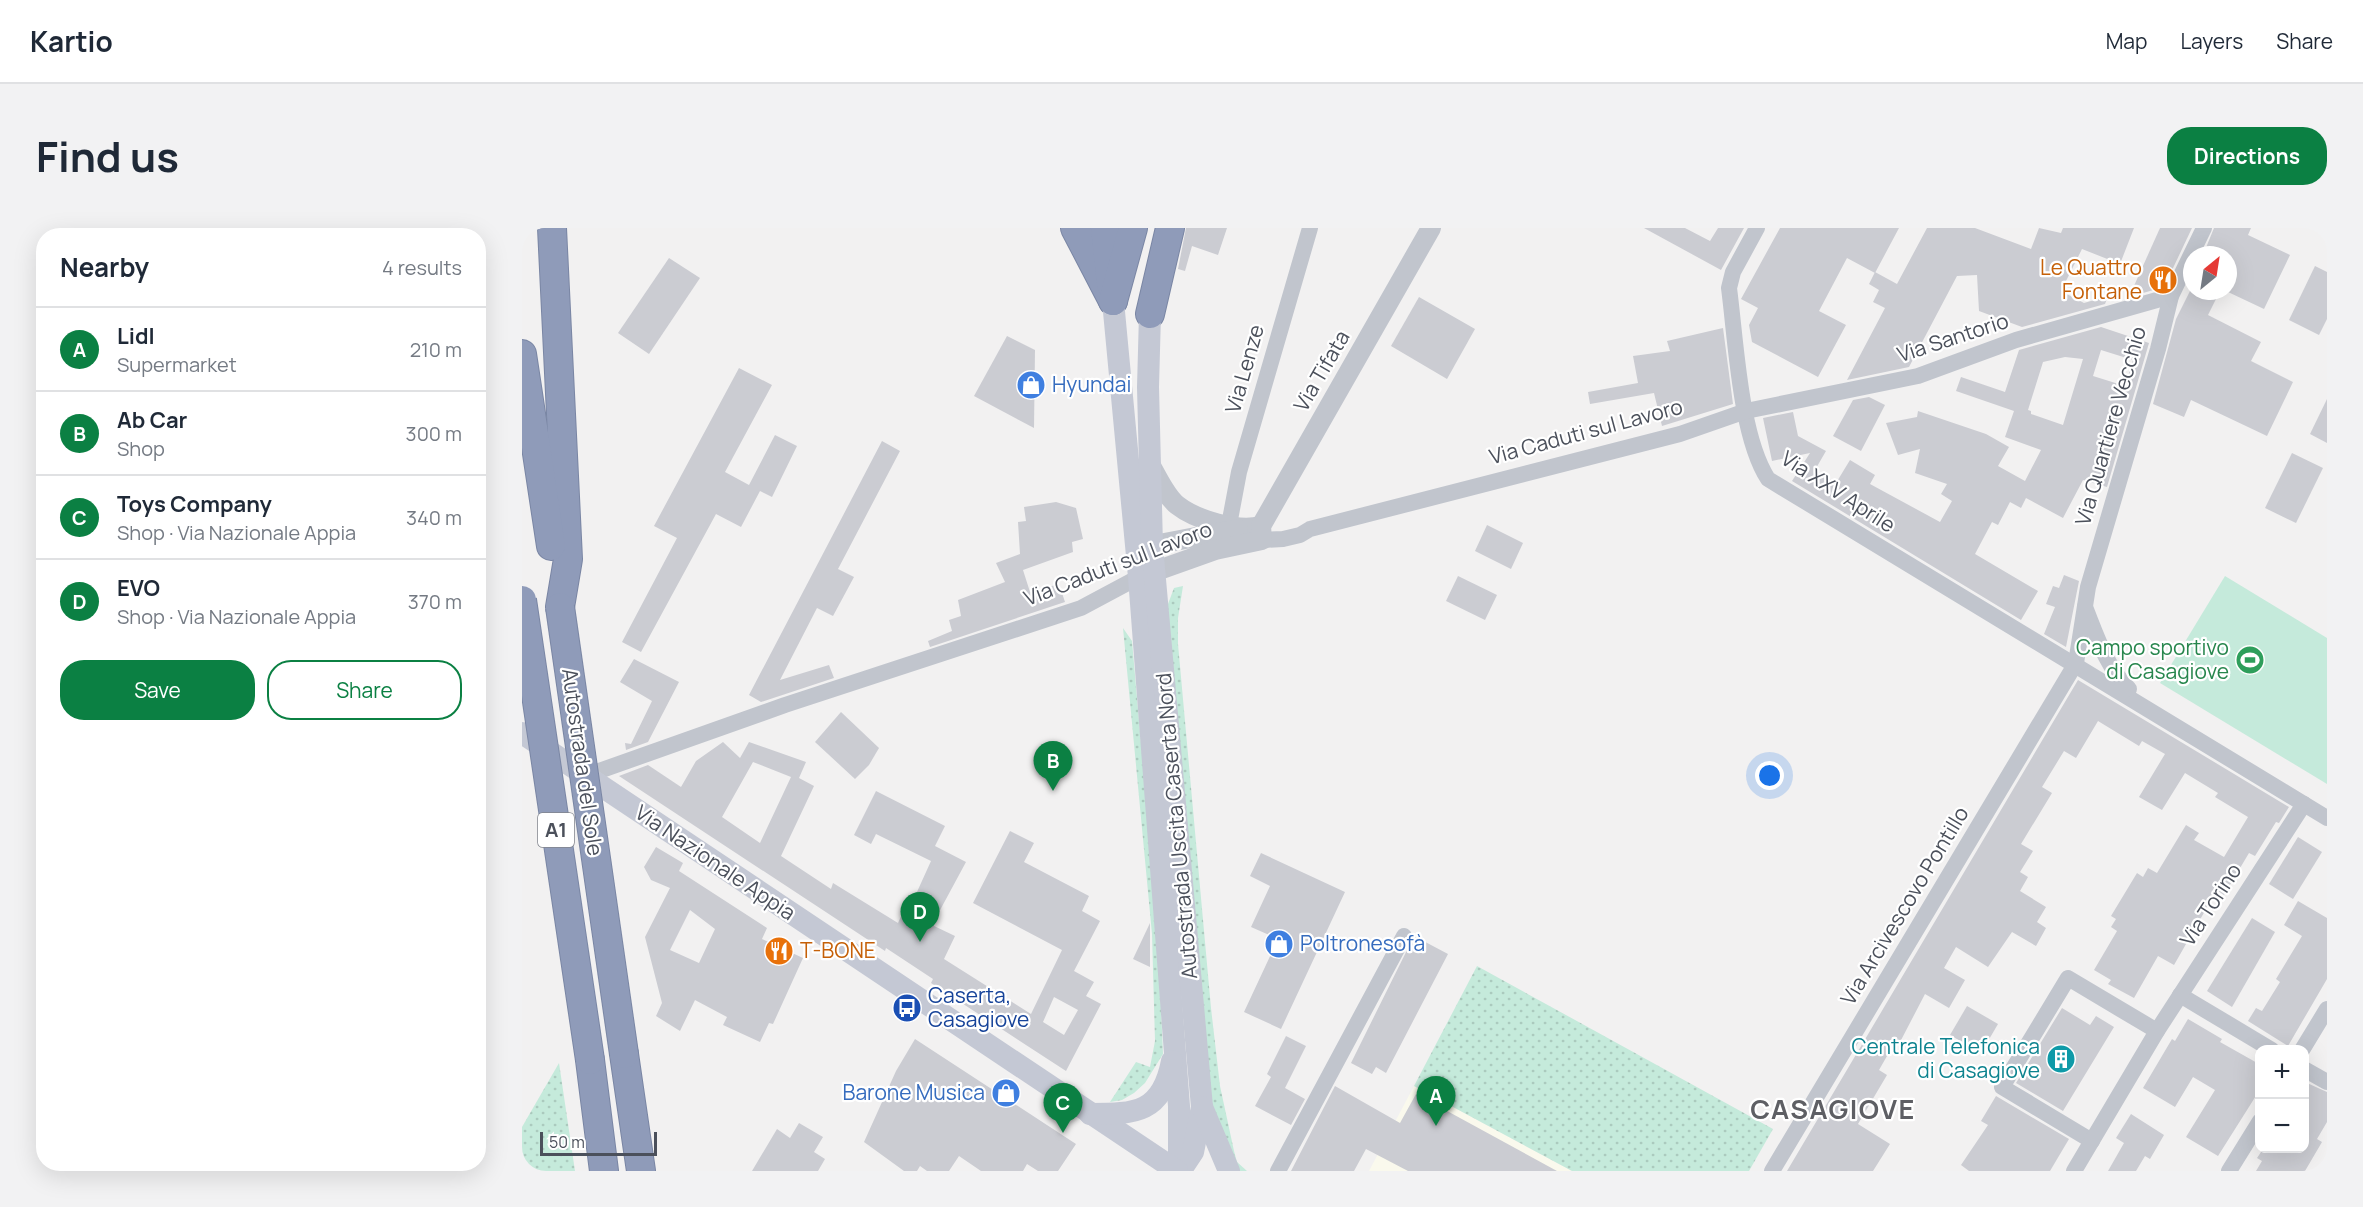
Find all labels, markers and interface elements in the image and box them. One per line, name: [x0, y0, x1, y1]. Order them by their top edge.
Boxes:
text: Kartio: [30, 22, 113, 60]
text: Map: [2106, 27, 2147, 55]
text: Layers: [2180, 27, 2243, 55]
text: Share: [2276, 27, 2333, 55]
text: Find us: [36, 127, 179, 185]
button: Directions: [2167, 127, 2327, 185]
north arrow: [2183, 246, 2237, 300]
text: Nearby: [60, 249, 149, 285]
place label: Le Quattro Fontane: [2040, 253, 2142, 305]
text: 4 results: [382, 254, 462, 281]
restaurant icon: Le Quattro Fontane: [2147, 264, 2179, 296]
street label: Via Santorio: [1893, 306, 2012, 368]
text: Lidl: [117, 321, 155, 351]
street label: Via Lenze: [1218, 321, 1270, 416]
street label: Via Quartiere Vecchio: [2068, 323, 2152, 528]
street label: Via Tifata: [1287, 325, 1356, 416]
text: A: [73, 336, 86, 363]
text: 210 m: [410, 336, 462, 363]
text: Supermarket: [117, 351, 237, 378]
shop icon: Hyundai: [1015, 369, 1047, 401]
place label: Hyundai: [1052, 370, 1131, 398]
street label: Via Caduti sul Lavoro: [1486, 392, 1686, 470]
text: Ab Car: [117, 405, 187, 435]
text: B: [73, 420, 86, 447]
text: 300 m: [406, 420, 462, 447]
text: Shop: [117, 435, 165, 462]
street label: Via XXV Aprile: [1776, 444, 1901, 539]
text: Toys Company: [117, 489, 272, 519]
text: C: [72, 504, 87, 531]
text: 340 m: [406, 504, 462, 531]
street label: Via Caduti sul Lavoro: [1020, 514, 1216, 612]
text: Shop · Via Nazionale Appia: [117, 519, 356, 546]
text: EVO: [117, 573, 160, 603]
text: D: [72, 588, 87, 615]
text: 370 m: [408, 588, 462, 615]
text: Shop · Via Nazionale Appia: [117, 603, 356, 630]
place label: Campo sportivo di Casagiove: [2076, 633, 2229, 685]
sports icon: Campo sportivo di Casagiove: [2234, 644, 2266, 676]
button: Save: [60, 660, 255, 720]
button: Share: [267, 660, 462, 720]
street label: Autostrada del Sole: [556, 666, 610, 857]
street label: Autostrada Uscita Caserta Nord: [1149, 672, 1203, 980]
pin: B: [1034, 742, 1072, 791]
your location: [1755, 761, 1784, 790]
street label: Via Nazionale Appia: [630, 798, 801, 926]
street label: Via Arcivescovo Pontillo: [1834, 801, 1975, 1010]
road number: A1: [538, 813, 574, 847]
street label: Via Torino: [2173, 858, 2247, 951]
pin: D: [900, 892, 940, 942]
shop icon: Poltronesofà: [1263, 928, 1295, 960]
place label: Poltronesofà: [1300, 929, 1425, 957]
restaurant icon: T-BONE: [763, 935, 795, 967]
place label: T-BONE: [800, 936, 876, 964]
place label: Caserta, Casagiove: [928, 981, 1029, 1033]
bus stop icon: Caserta, Casagiove: [891, 992, 923, 1024]
place label: Centrale Telefonica di Casagiove: [1852, 1032, 2040, 1084]
building icon: Centrale Telefonica di Casagiove: [2045, 1043, 2077, 1075]
map controls: [2255, 1045, 2309, 1153]
button: +: [2255, 1045, 2309, 1099]
pin: A: [1416, 1076, 1456, 1126]
shop icon: Barone Musica: [990, 1077, 1022, 1109]
place label: Barone Musica: [843, 1078, 985, 1106]
pin: C: [1044, 1084, 1082, 1133]
district label: CASAGIOVE: [1750, 1090, 1916, 1127]
button: −: [2255, 1099, 2309, 1153]
scale bar: [540, 1129, 657, 1156]
text: 50 m: [549, 1131, 585, 1153]

